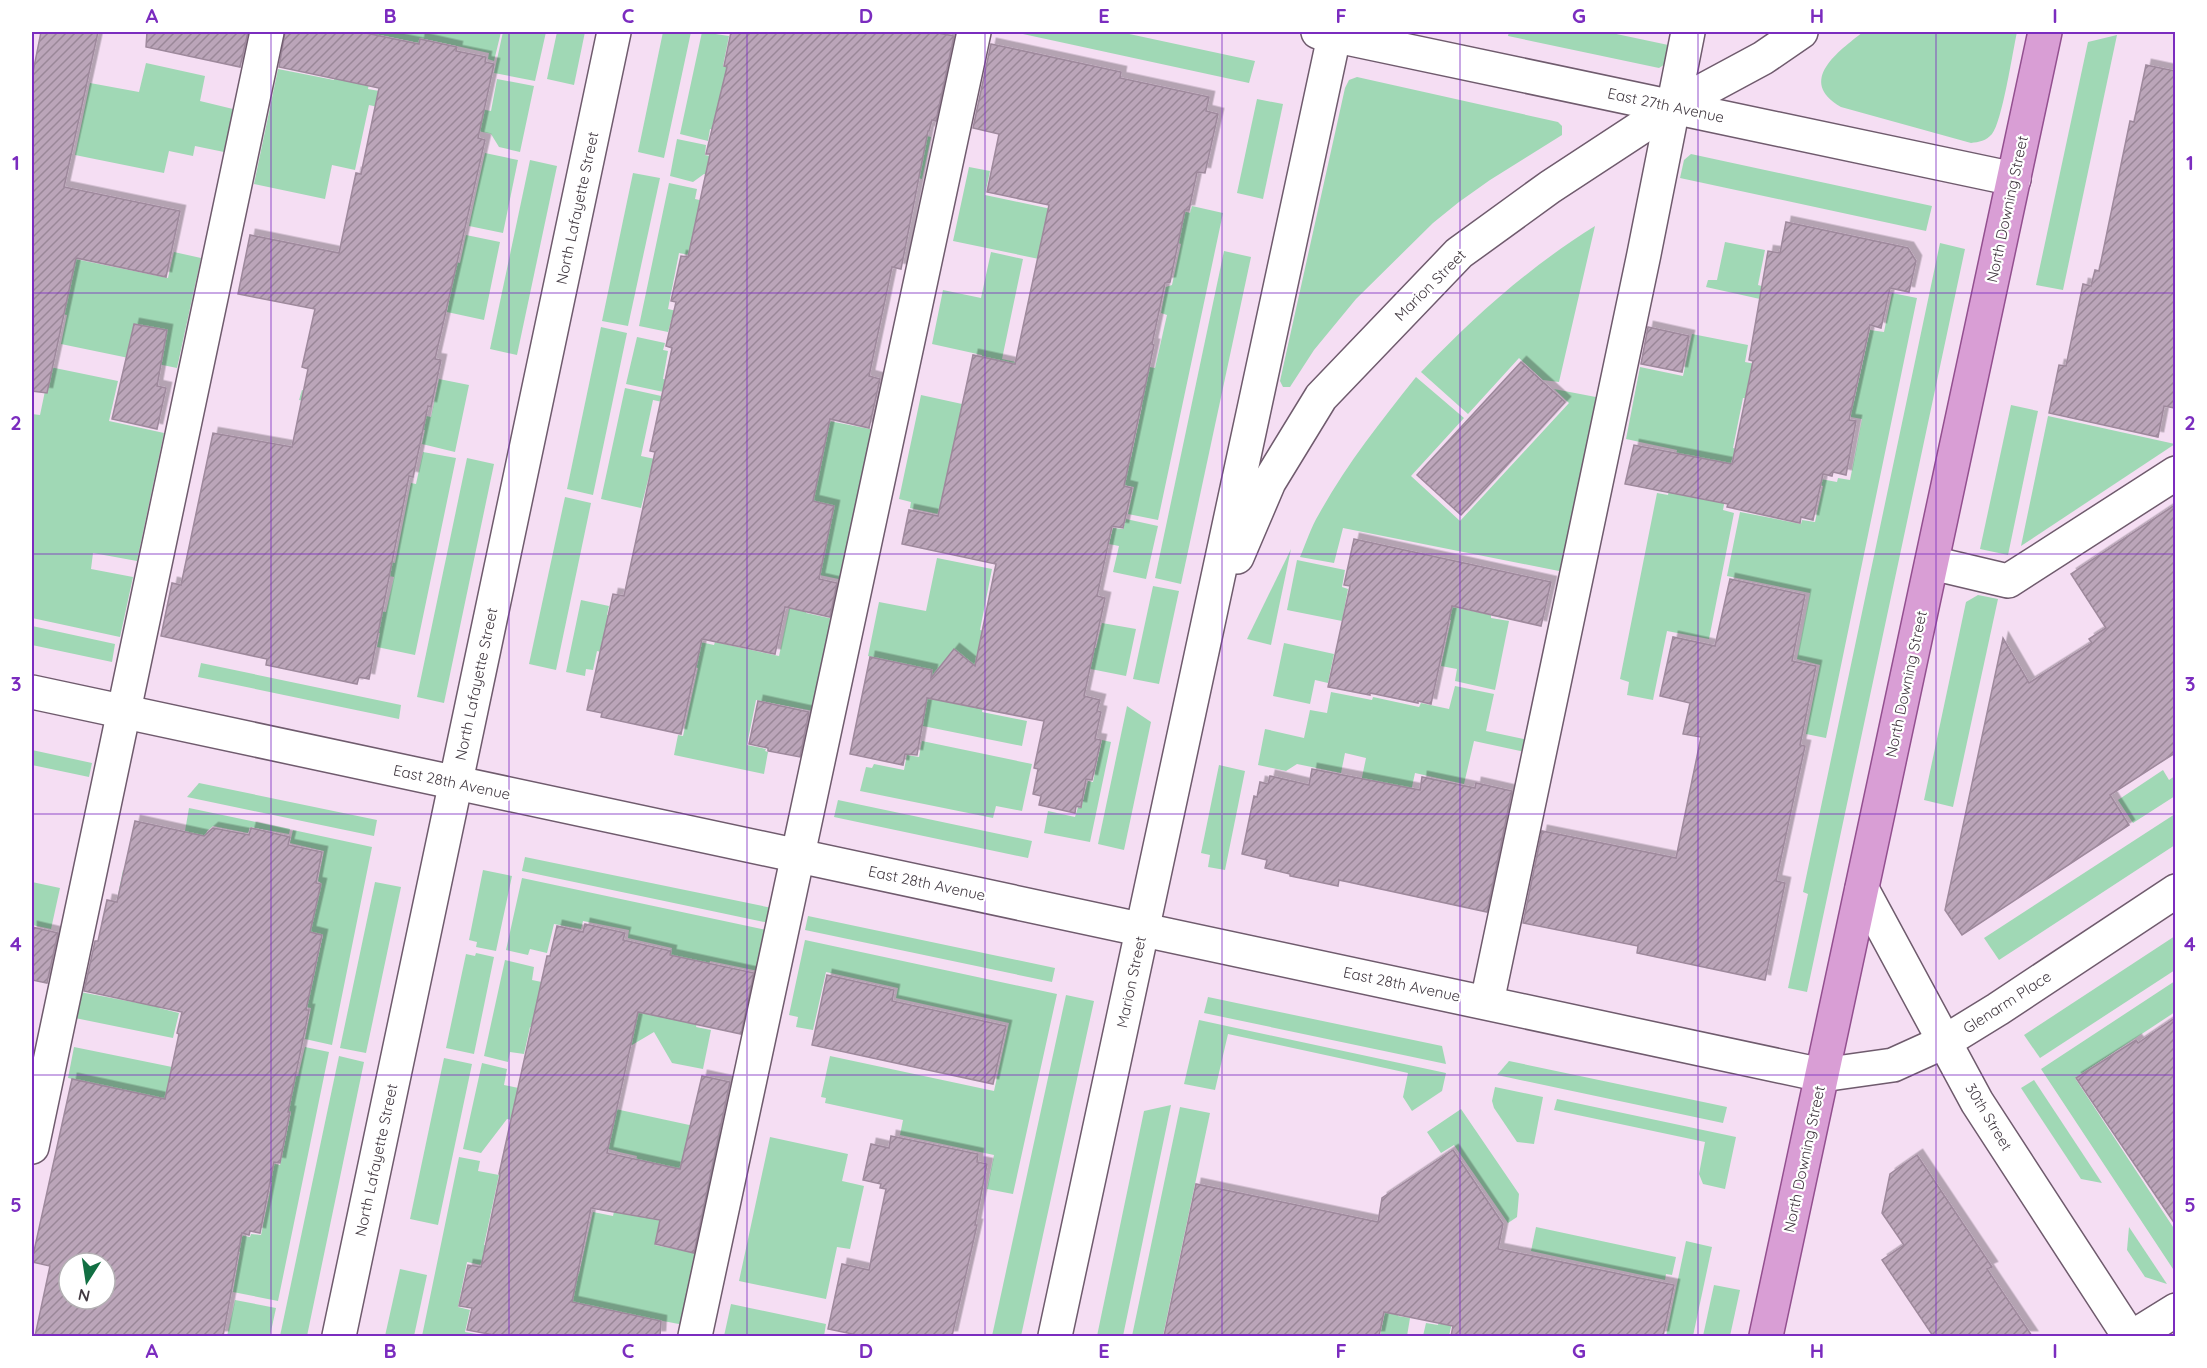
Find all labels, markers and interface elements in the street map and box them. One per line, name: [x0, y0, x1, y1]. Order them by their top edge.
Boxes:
text: A: [146, 3, 159, 28]
text: B: [383, 3, 397, 28]
text: C: [622, 3, 635, 28]
text: D: [859, 3, 873, 28]
text: E: [1098, 3, 1110, 28]
text: F: [1335, 3, 1347, 28]
text: G: [1572, 3, 1586, 28]
text: H: [1810, 3, 1824, 28]
text: I: [2052, 3, 2058, 28]
street label: East 27th Avenue: [1606, 83, 1726, 127]
street label: North Lafayette Street: [552, 130, 602, 286]
street label: North Downing Street: [1982, 134, 2032, 284]
text: 1: [12, 150, 20, 175]
text: 1: [2186, 150, 2194, 175]
street label: Marion Street: [1390, 245, 1470, 325]
text: 2: [10, 410, 22, 435]
text: 2: [2184, 410, 2196, 435]
street label: North Lafayette Street: [451, 606, 501, 762]
street label: North Downing Street: [1881, 609, 1931, 759]
text: 3: [11, 671, 21, 696]
text: 3: [2185, 671, 2195, 696]
street label: East 28th Avenue: [392, 760, 512, 804]
street label: East 28th Avenue: [867, 861, 987, 905]
text: 4: [10, 931, 22, 956]
text: 4: [2184, 931, 2196, 956]
street label: Marion Street: [1112, 934, 1150, 1030]
street label: East 28th Avenue: [1342, 962, 1462, 1006]
street label: Glenarm Place: [1959, 966, 2055, 1038]
street label: 30th Street: [1961, 1080, 2017, 1154]
street label: North Lafayette Street: [351, 1082, 401, 1238]
street label: North Downing Street: [1779, 1084, 1829, 1234]
text: 5: [10, 1192, 22, 1217]
text: 5: [2184, 1192, 2196, 1217]
north arrow: [57, 1251, 117, 1311]
text: N: [76, 1285, 92, 1307]
text: A: [146, 1338, 159, 1363]
text: B: [383, 1338, 397, 1363]
text: C: [622, 1338, 635, 1363]
text: D: [859, 1338, 873, 1363]
text: E: [1098, 1338, 1110, 1363]
text: F: [1335, 1338, 1347, 1363]
text: G: [1572, 1338, 1586, 1363]
text: H: [1810, 1338, 1824, 1363]
text: I: [2052, 1338, 2058, 1363]

